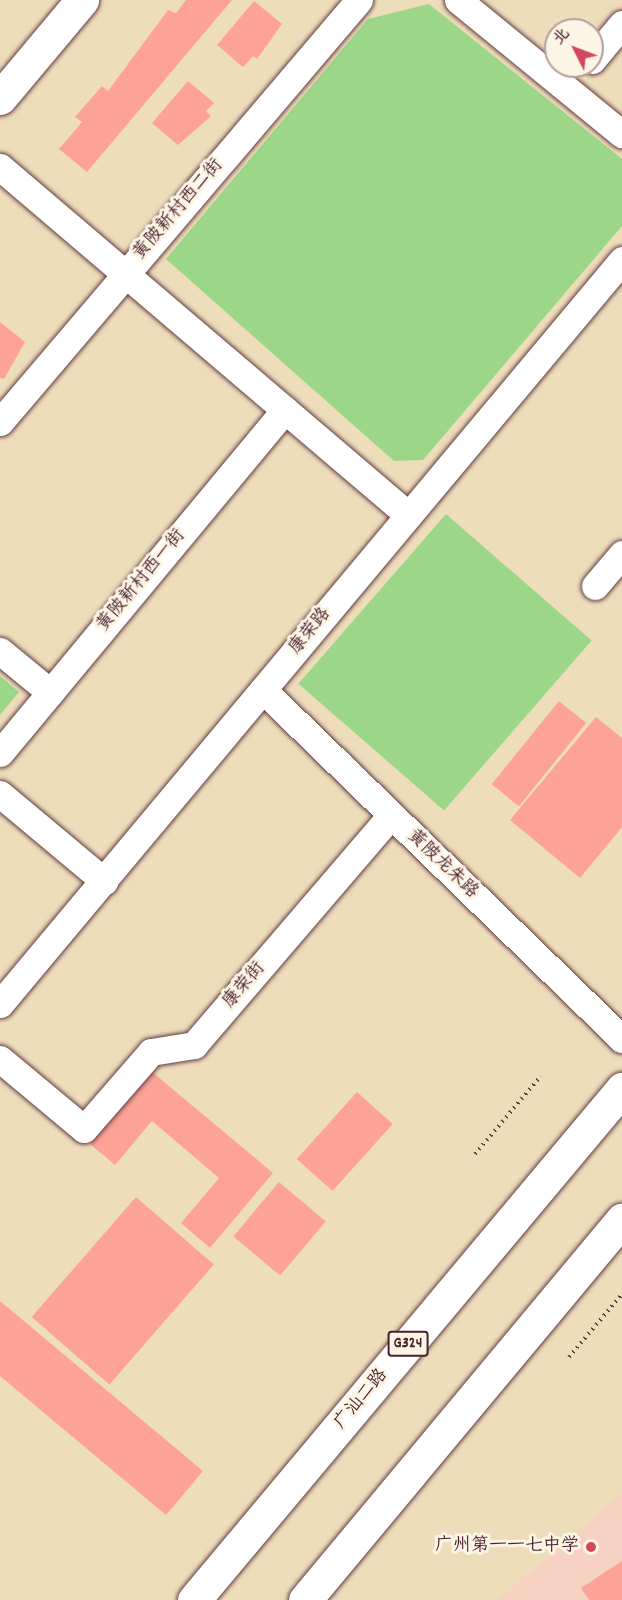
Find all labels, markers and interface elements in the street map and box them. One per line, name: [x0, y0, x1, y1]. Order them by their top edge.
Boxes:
north arrow: [544, 18, 604, 78]
text: 北: [548, 23, 576, 51]
street label: 黄陂新村西二街: [130, 155, 228, 265]
street label: 黄陂新村西一街: [93, 526, 191, 636]
street label: 康荣路: [286, 604, 336, 660]
street label: 黄陂龙朱路: [402, 826, 482, 904]
street label: 康荣街: [219, 958, 271, 1014]
road number: G324: [387, 1331, 429, 1357]
street label: 广汕二路: [331, 1365, 393, 1435]
place label: 广州第一一七中学: [435, 1536, 579, 1558]
marker: 广州第一一七中学: [584, 1540, 598, 1554]

